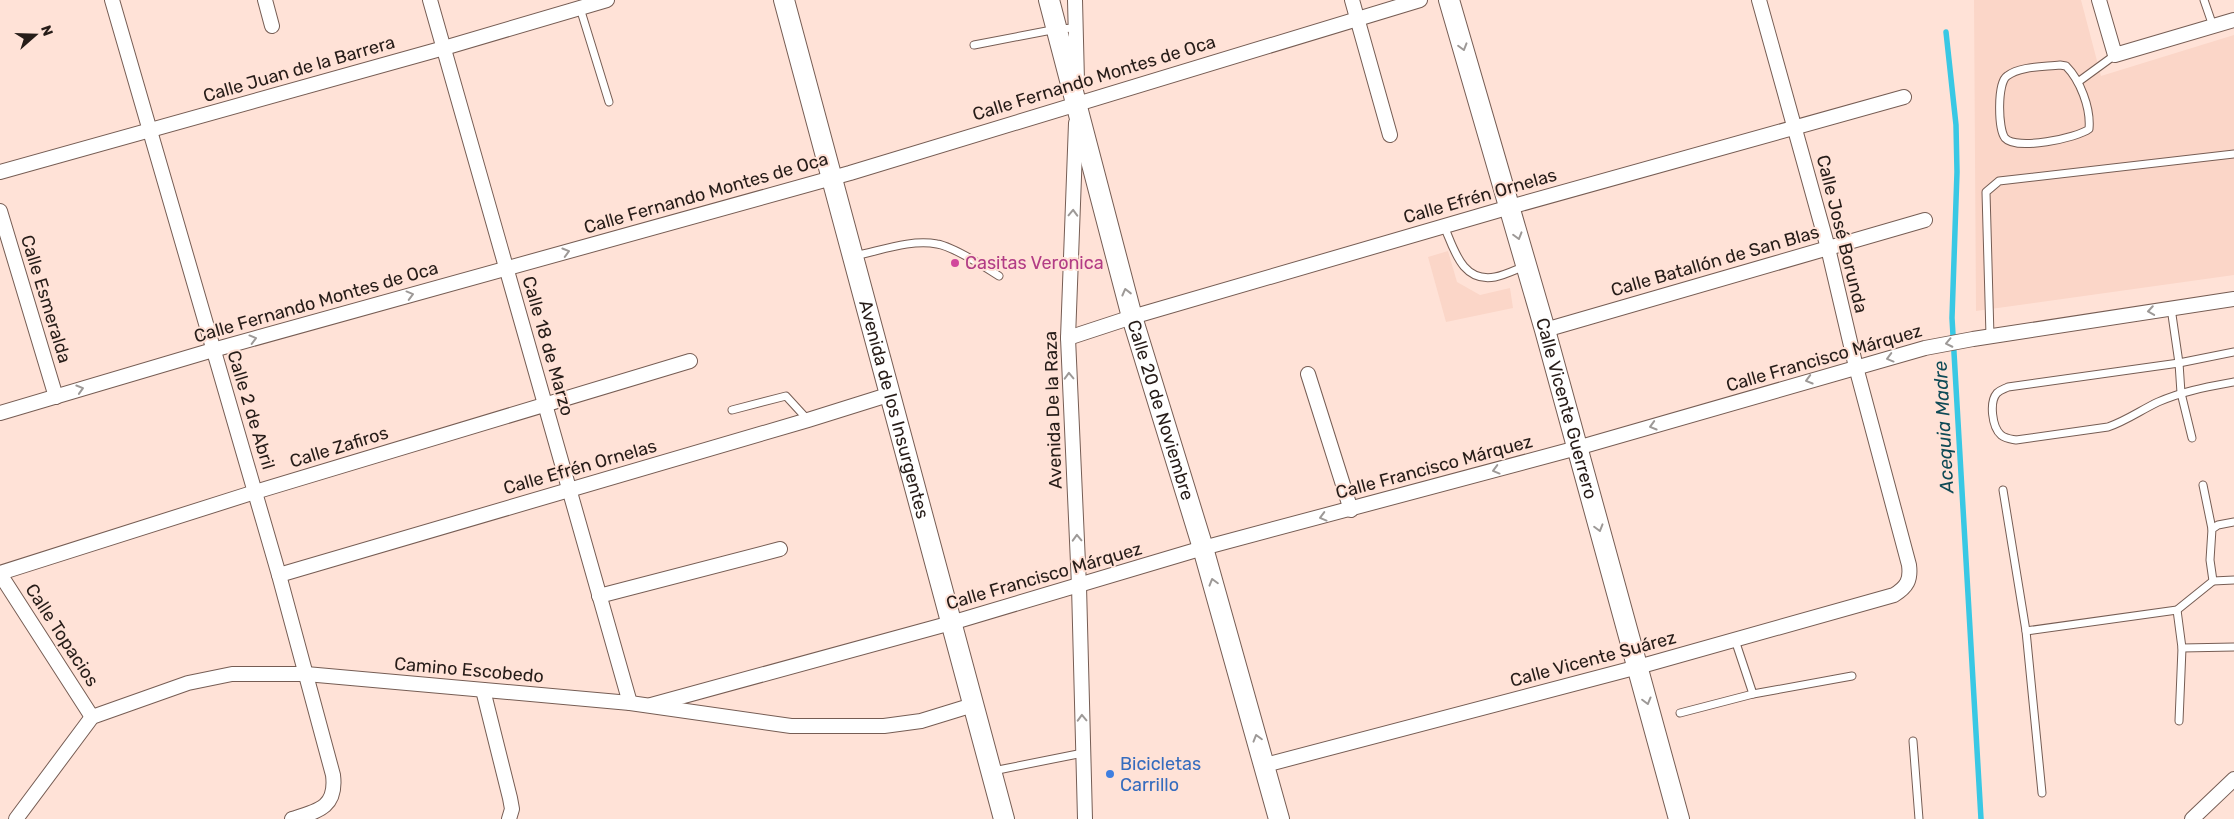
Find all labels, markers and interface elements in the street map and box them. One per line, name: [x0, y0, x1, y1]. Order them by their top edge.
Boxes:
north arrow: [10, 10, 60, 60]
text: N: [37, 23, 56, 38]
street label: Calle Juan de la Barrera: [200, 31, 398, 107]
street label: Calle Fernando Montes de Oca: [970, 31, 1218, 125]
one-way arrow: [1457, 42, 1467, 50]
street label: Calle Fernando Montes de Oca: [581, 148, 831, 238]
street label: Calle José Borunda: [1812, 153, 1872, 315]
street label: Calle Efrén Ornelas: [1401, 164, 1559, 228]
one-way arrow: [1067, 209, 1078, 217]
street label: Calle Batallón de San Blas: [1608, 221, 1822, 301]
street label: Calle Esmeralda: [16, 232, 76, 366]
one-way arrow: [1513, 232, 1523, 240]
one-way arrow: [562, 247, 570, 257]
place label: Casitas Veronica: [965, 252, 1104, 274]
street label: Calle Fernando Montes de Oca: [191, 257, 441, 347]
marker: Casitas Veronica: [949, 257, 961, 269]
street label: Calle 18 de Marzo: [518, 274, 578, 418]
one-way arrow: [1121, 288, 1132, 297]
one-way arrow: [405, 291, 413, 301]
street label: Avenida de los Insurgentes: [854, 298, 934, 521]
one-way arrow: [2147, 306, 2156, 316]
street label: Calle Vicente Guerrero: [1531, 315, 1602, 502]
street label: Calle 20 de Noviembre: [1123, 317, 1199, 503]
street label: Calle Francisco Márquez: [1724, 319, 1924, 397]
street label: Avenida De la Raza: [1039, 331, 1067, 489]
one-way arrow: [249, 334, 257, 344]
one-way arrow: [1945, 338, 1954, 348]
street label: Calle 2 de Abril: [222, 348, 280, 472]
one-way arrow: [1887, 352, 1895, 362]
water label: Acequia Madre: [1929, 360, 1958, 495]
one-way arrow: [1064, 371, 1075, 379]
one-way arrow: [1805, 375, 1813, 385]
one-way arrow: [76, 385, 84, 395]
one-way arrow: [1649, 420, 1657, 430]
street label: Calle Zafiros: [287, 422, 391, 472]
street label: Calle Francisco Márquez: [1333, 430, 1535, 504]
street label: Calle Efrén Ornelas: [501, 435, 659, 499]
one-way arrow: [1492, 464, 1501, 475]
one-way arrow: [1318, 511, 1327, 522]
one-way arrow: [1593, 523, 1604, 532]
one-way arrow: [1071, 534, 1082, 542]
street label: Calle Francisco Márquez: [944, 537, 1144, 615]
one-way arrow: [1208, 578, 1218, 587]
street label: Calle Topacios: [21, 579, 103, 691]
street label: Calle Vicente Suárez: [1508, 626, 1678, 692]
street label: Camino Escobedo: [393, 652, 545, 688]
one-way arrow: [1641, 697, 1652, 706]
one-way arrow: [1077, 714, 1088, 722]
one-way arrow: [1253, 735, 1263, 743]
place label: Bicicletas Carrillo: [1120, 753, 1201, 796]
marker: Bicicletas Carrillo: [1104, 768, 1116, 780]

